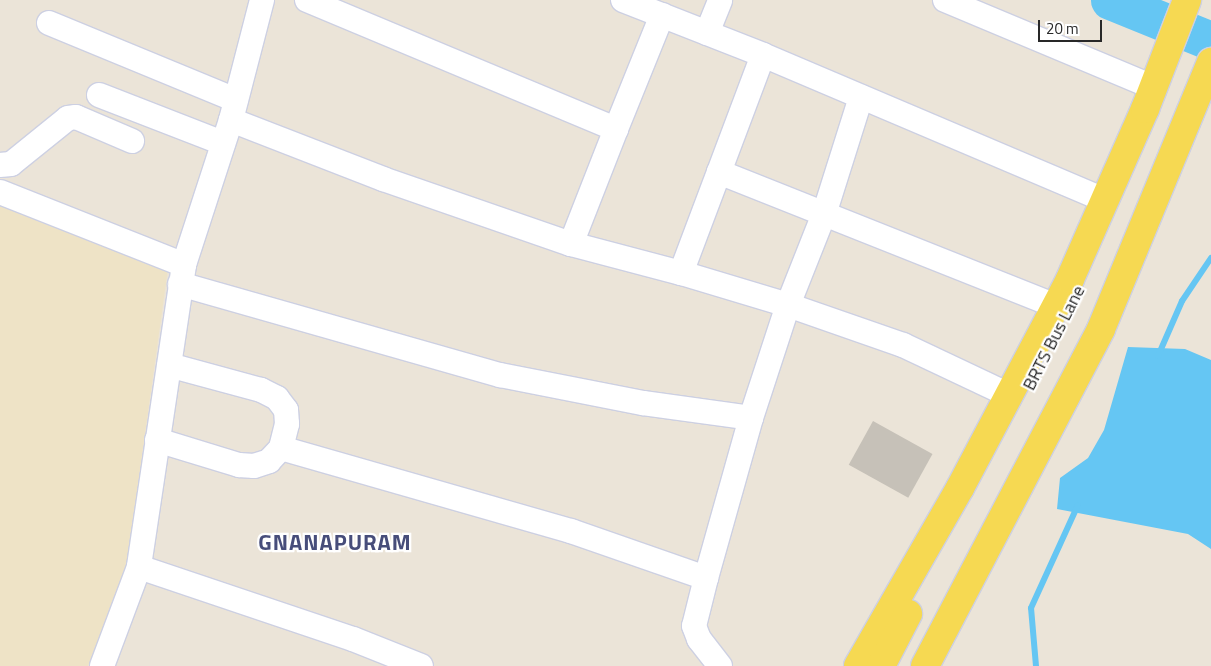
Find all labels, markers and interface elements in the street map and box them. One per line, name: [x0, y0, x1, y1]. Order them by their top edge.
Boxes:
scale bar: [1041, 10, 1105, 42]
text: 20 m: [1046, 17, 1079, 40]
street label: BRTS Bus Lane: [1018, 282, 1090, 394]
district label: GNANAPURAM: [257, 530, 413, 556]

